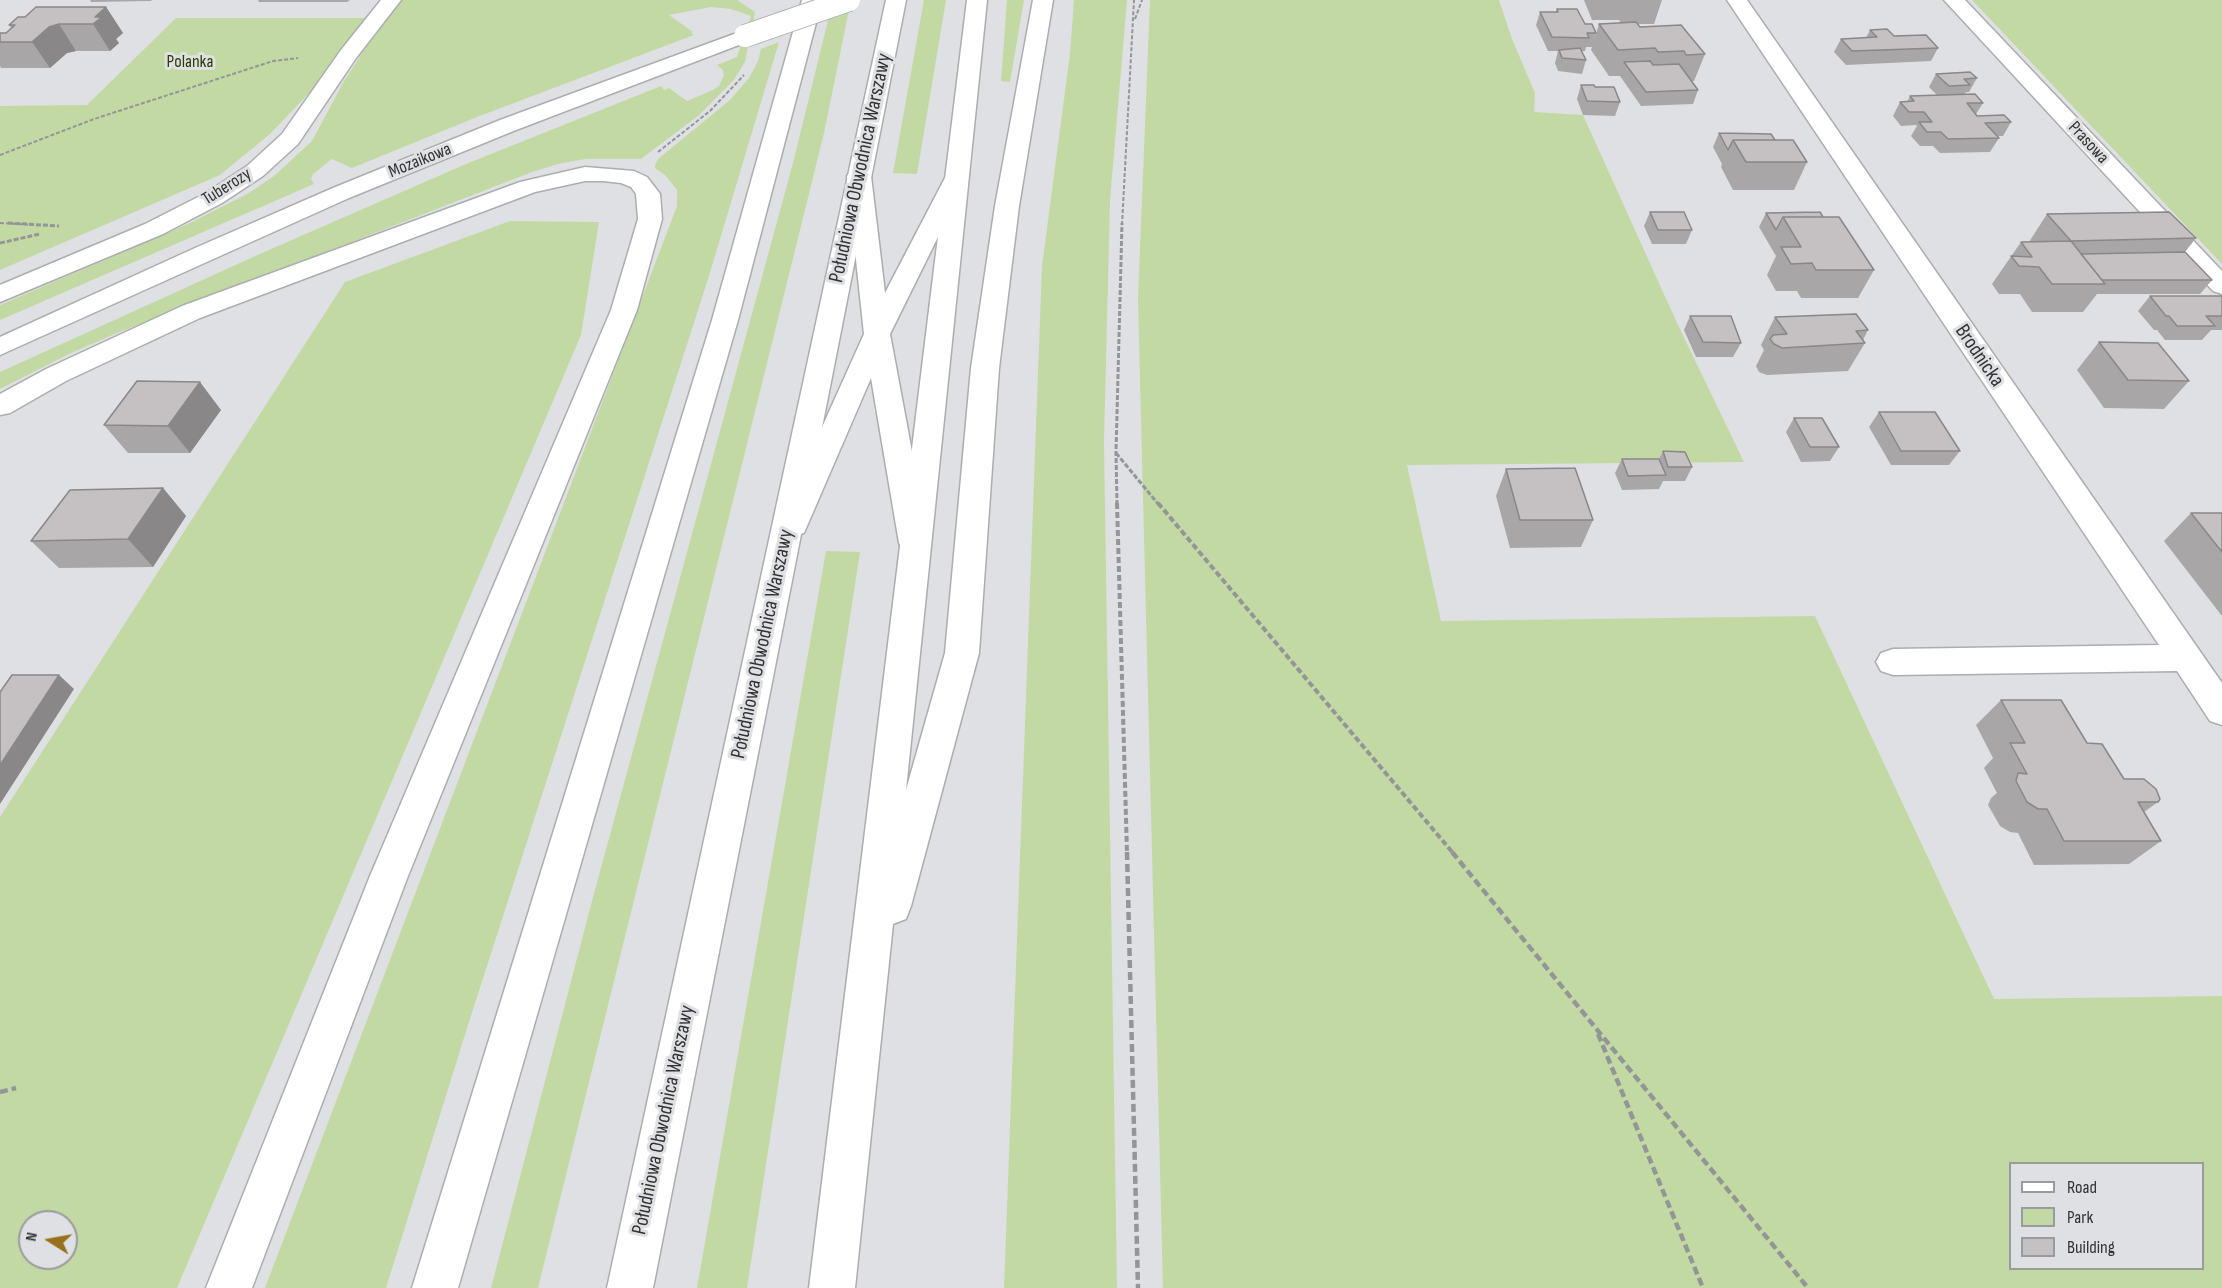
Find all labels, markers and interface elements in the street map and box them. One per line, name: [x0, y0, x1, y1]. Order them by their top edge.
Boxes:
park label: Polanka: [167, 51, 213, 73]
street label: Południowa Obwodnica Warszawy: [824, 51, 898, 285]
street label: Prasowa: [2063, 117, 2113, 169]
street label: Mozaikowa: [386, 139, 454, 183]
street label: Tuberozy: [198, 164, 256, 210]
street label: Brodnicka: [1949, 320, 2009, 392]
street label: Południowa Obwodnica Warszawy: [726, 527, 800, 761]
street label: Południowa Obwodnica Warszawy: [627, 1003, 701, 1237]
legend: [2009, 1162, 2204, 1270]
text: Road: [2067, 1177, 2097, 1198]
text: Park: [2067, 1207, 2093, 1228]
north arrow: [18, 1210, 78, 1270]
text: N: [22, 1231, 42, 1243]
text: Building: [2067, 1237, 2115, 1258]

